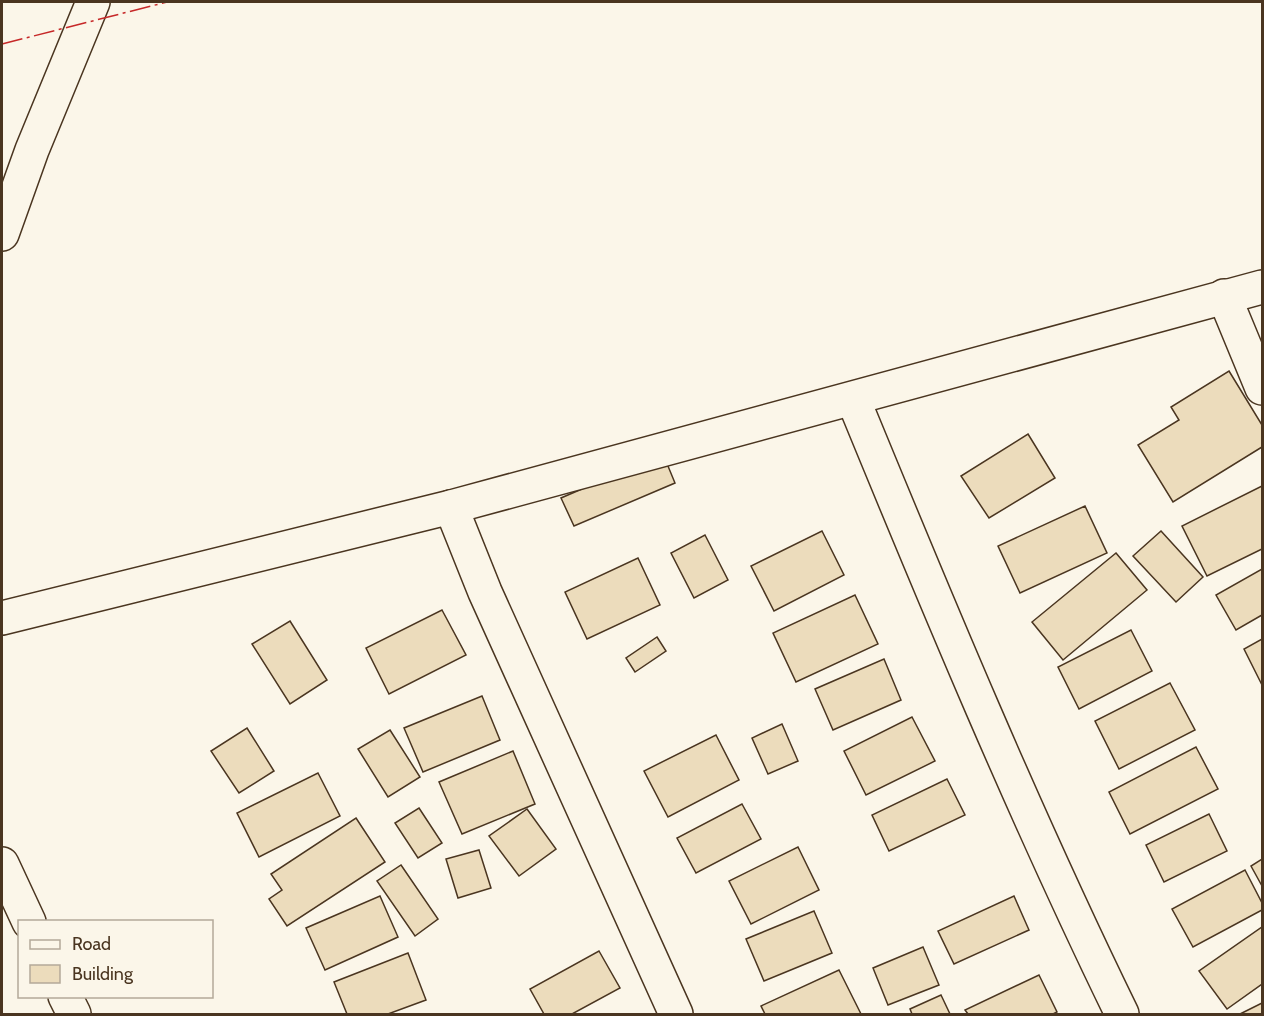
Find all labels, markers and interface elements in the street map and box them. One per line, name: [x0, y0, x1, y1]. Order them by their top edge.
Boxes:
legend: [18, 920, 213, 998]
text: Road: [72, 933, 111, 955]
text: Building: [72, 963, 134, 985]

